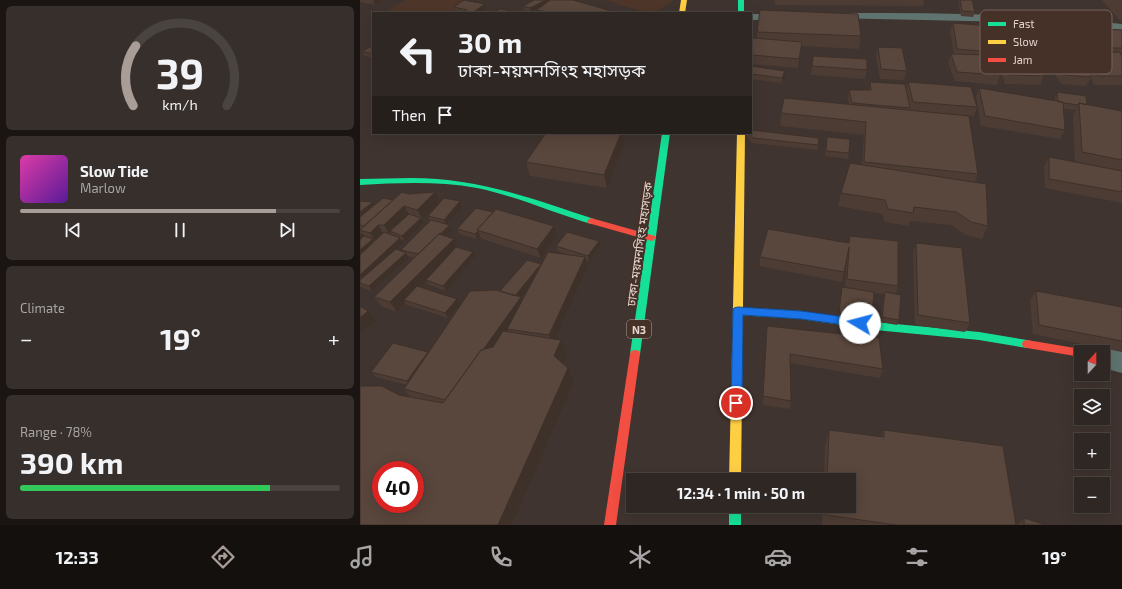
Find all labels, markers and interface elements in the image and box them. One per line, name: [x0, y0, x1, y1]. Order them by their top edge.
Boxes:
legend: [980, 10, 1112, 74]
text: Fast: [1013, 17, 1035, 30]
text: 30 m: [458, 25, 522, 59]
icon: left: [392, 28, 444, 80]
text: Slow: [1013, 35, 1038, 48]
text: 39: [156, 47, 204, 97]
text: Jam: [1013, 53, 1032, 66]
text: ঢাকা-ময়মনসিংহ মহাসড়ক: [458, 59, 646, 81]
text: km/h: [162, 95, 198, 112]
icon: arrive: [434, 104, 456, 126]
text: Then: [392, 106, 426, 124]
text: Slow Tide: [80, 162, 148, 180]
text: Marlow: [80, 180, 126, 196]
street label: ঢাকা-ময়মনসিংহ মহাসড়ক: [623, 181, 656, 308]
icon: previous: [62, 219, 84, 241]
icon: pause: [169, 219, 191, 241]
icon: next: [276, 219, 298, 241]
text: Climate: [20, 300, 65, 316]
position arrow: [839, 302, 881, 344]
text: 19°: [160, 320, 201, 356]
road number: N3: [627, 320, 651, 338]
text: −: [20, 325, 33, 351]
text: +: [328, 325, 340, 351]
north arrow: [1074, 345, 1110, 381]
map controls: [1074, 345, 1110, 513]
pin: [719, 386, 753, 420]
button: layers: [1074, 389, 1110, 425]
icon: arrive: [725, 392, 747, 414]
text: Range · 78%: [20, 424, 92, 440]
button: +: [1074, 433, 1110, 469]
text: 390 km: [20, 444, 123, 480]
speed limit sign: 40: [372, 461, 424, 513]
button: −: [1074, 477, 1110, 513]
text: 12:34 · 1 min · 50 m: [677, 484, 805, 502]
icon: directions: [209, 543, 237, 571]
icon: music: [348, 543, 376, 571]
icon: phone: [487, 543, 515, 571]
icon: climate: [626, 543, 654, 571]
icon: car: [764, 543, 792, 571]
icon: filters: [903, 543, 931, 571]
text: 12:33: [55, 546, 99, 568]
text: 19°: [1042, 546, 1067, 568]

